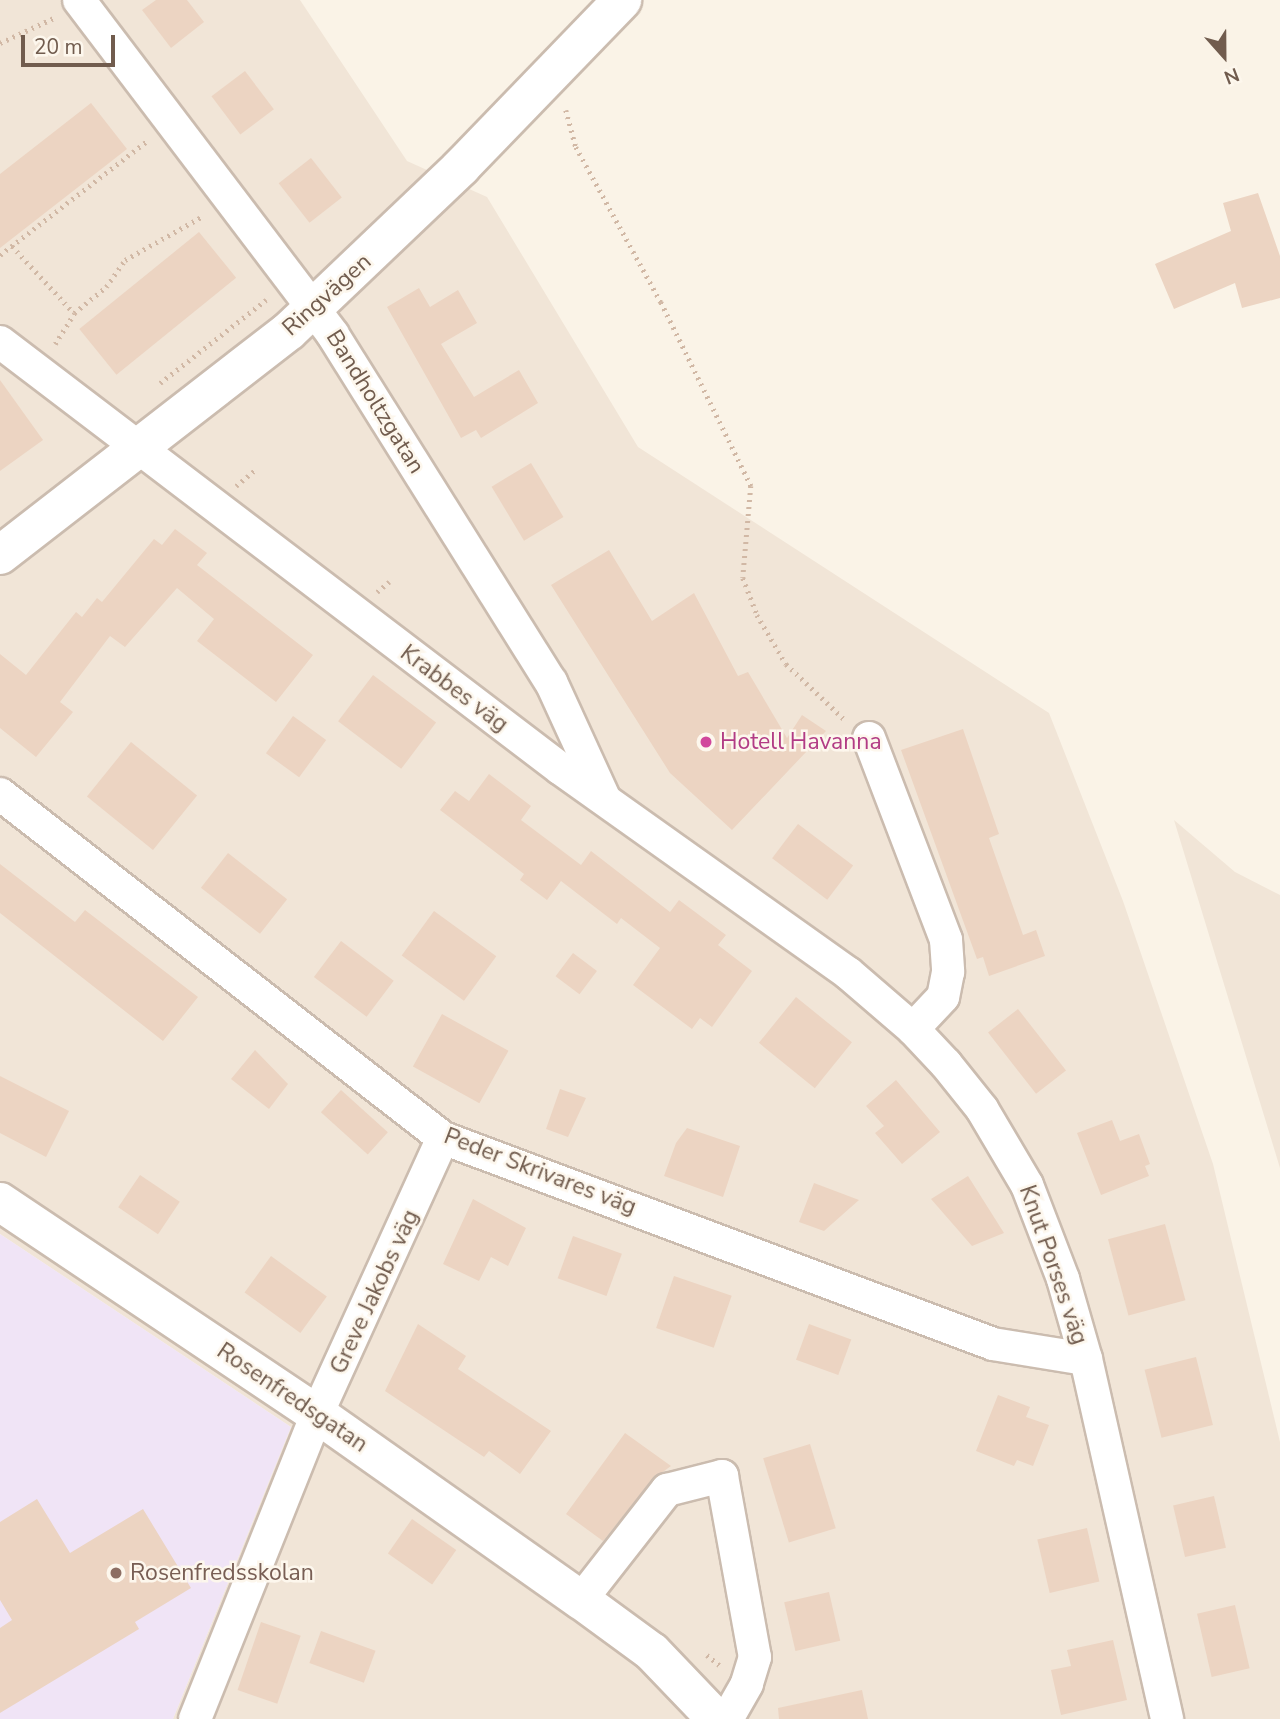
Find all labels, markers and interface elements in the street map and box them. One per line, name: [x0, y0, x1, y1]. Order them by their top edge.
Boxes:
scale bar: [24, 21, 119, 65]
north arrow: [1189, 21, 1259, 91]
text: 20 m: [34, 33, 83, 61]
text: N: [1220, 61, 1243, 90]
street label: Ringvägen: [277, 248, 377, 342]
street label: Bandholtzgatan: [320, 325, 430, 479]
street label: Krabbes väg: [395, 639, 513, 739]
place label: Hotell Havanna: [720, 728, 882, 756]
marker: Hotell Havanna: [698, 734, 714, 750]
street label: Peder Skrivares väg: [440, 1123, 640, 1221]
street label: Knut Porses väg: [1013, 1182, 1093, 1348]
street label: Greve Jakobs väg: [325, 1206, 425, 1378]
street label: Rosenfredsgatan: [211, 1337, 373, 1459]
place label: Rosenfredsskolan: [130, 1559, 314, 1587]
marker: Rosenfredsskolan: [108, 1565, 124, 1581]

